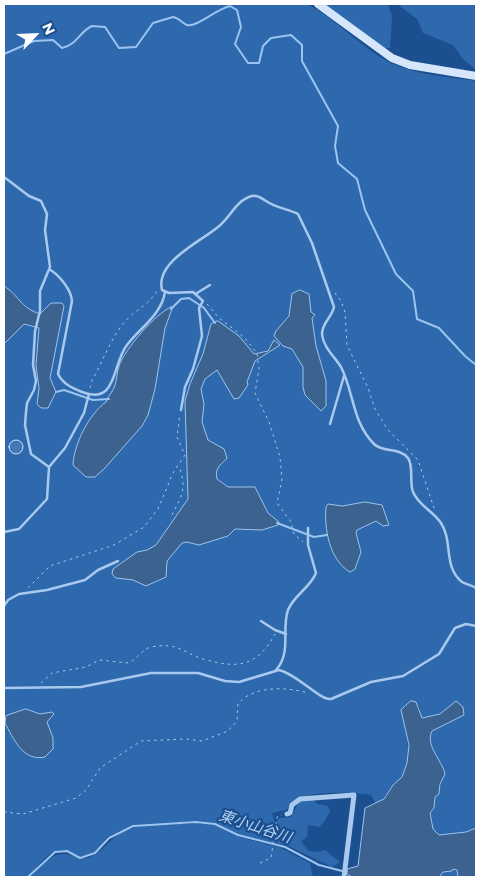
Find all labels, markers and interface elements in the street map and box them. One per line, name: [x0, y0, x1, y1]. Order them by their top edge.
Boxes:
north arrow: [10, 10, 60, 60]
text: N: [38, 20, 59, 38]
water label: 東小山谷川: [217, 807, 293, 847]

